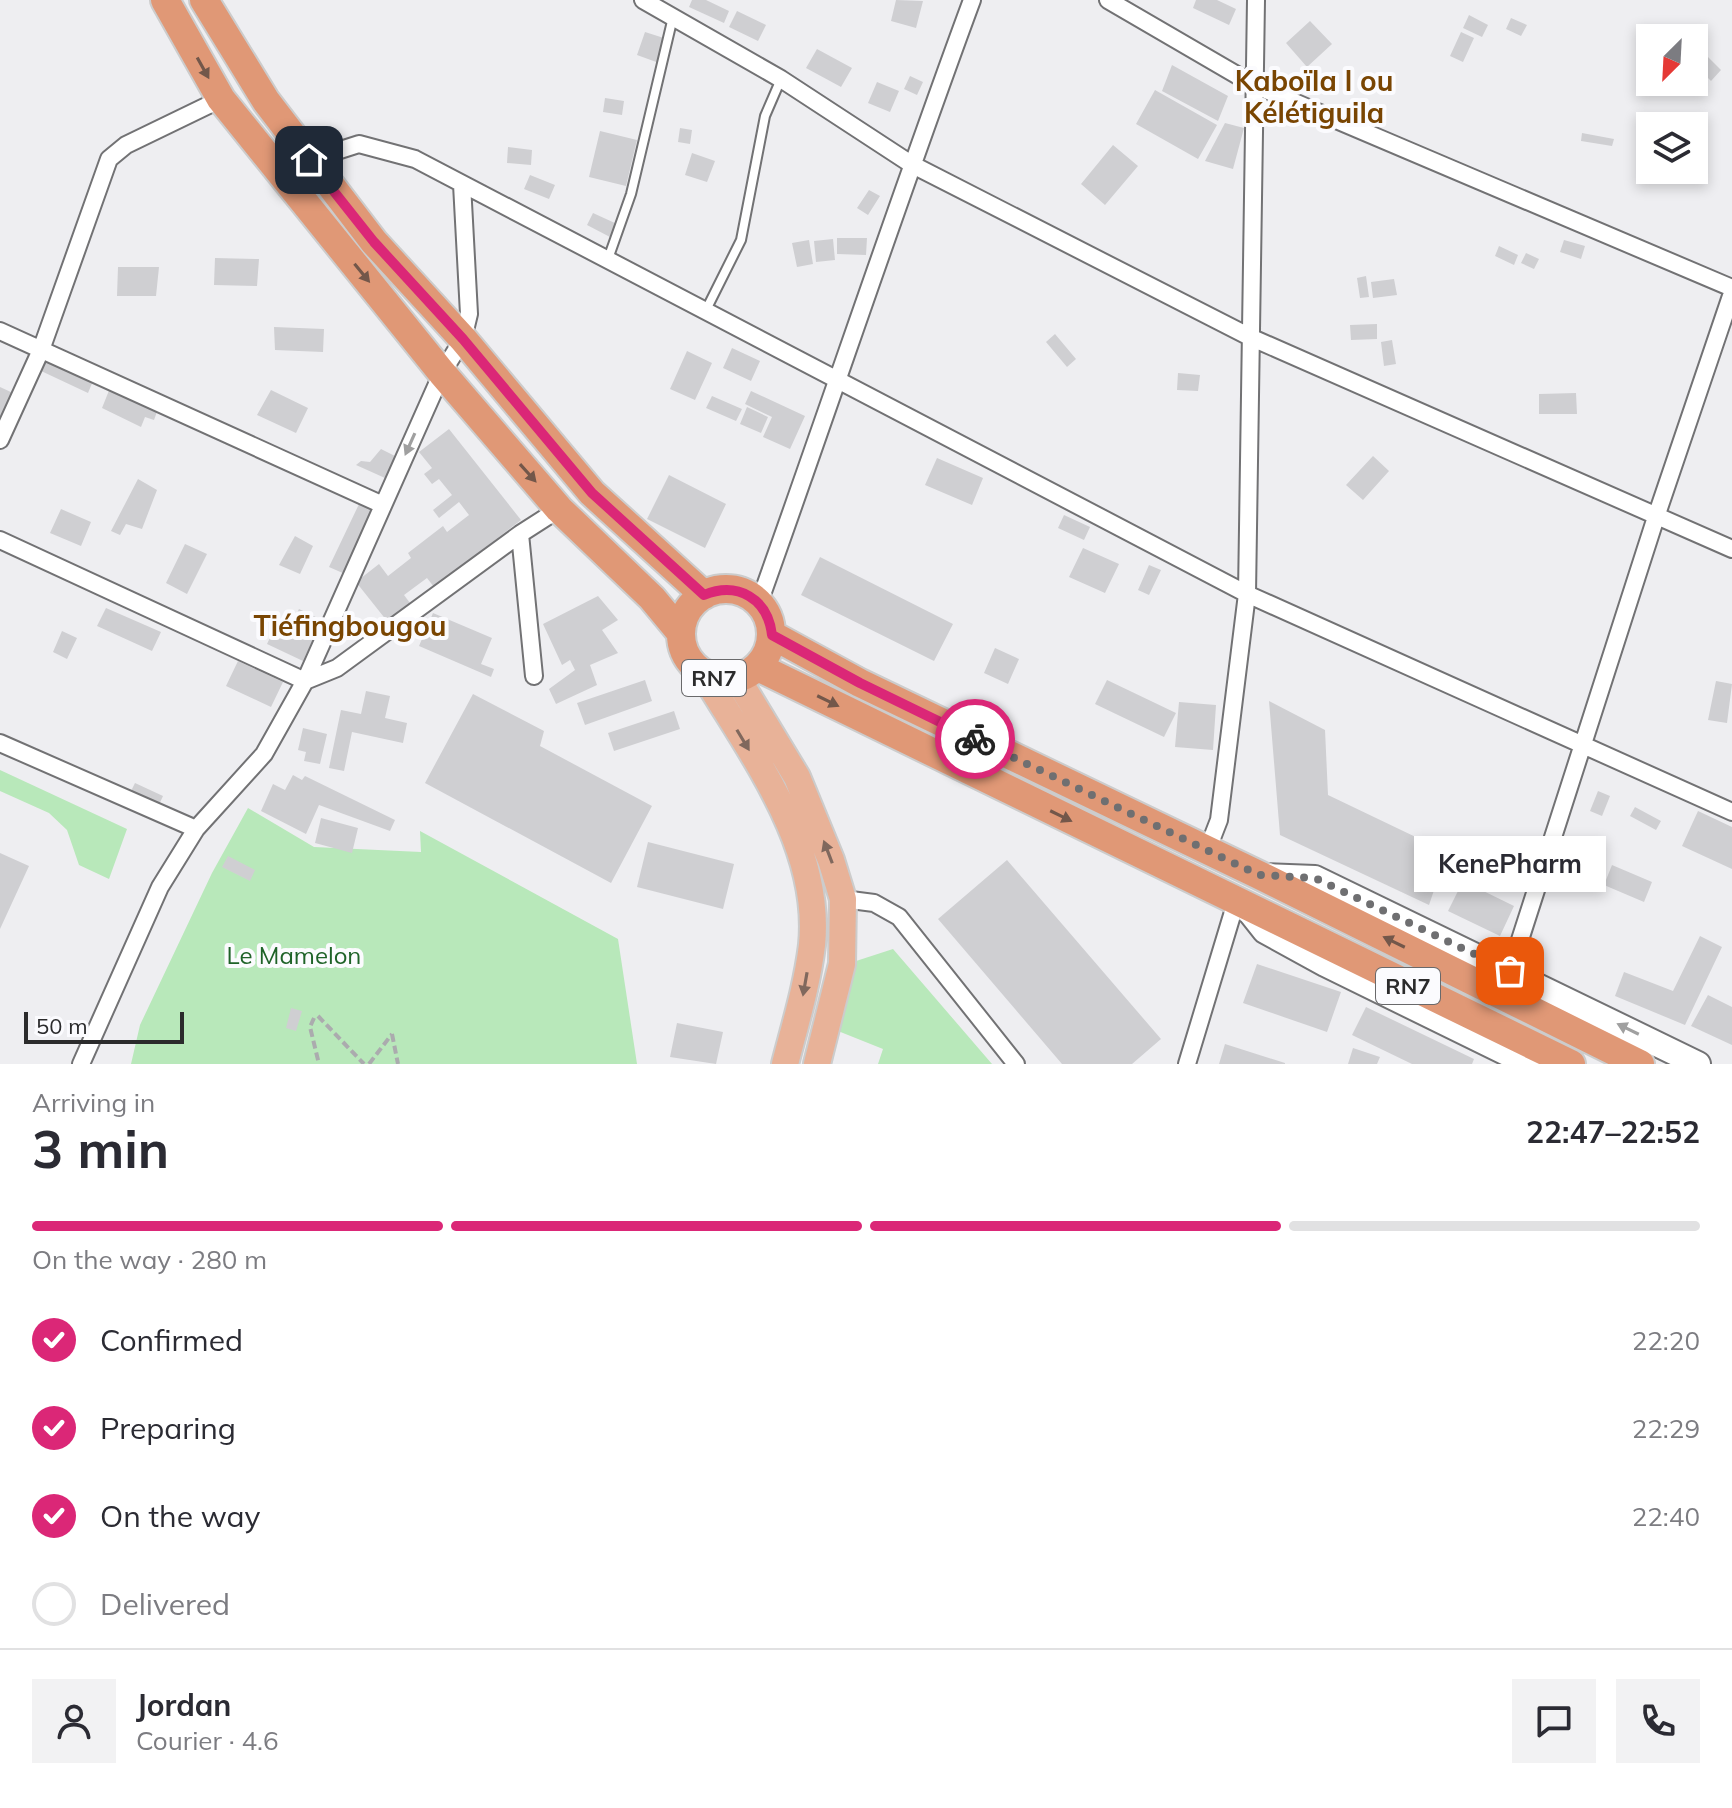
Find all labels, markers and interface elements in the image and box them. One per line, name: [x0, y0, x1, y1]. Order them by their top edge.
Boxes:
north arrow: [1636, 24, 1708, 96]
map controls: [1636, 24, 1708, 184]
one-way arrow: [196, 57, 210, 79]
district label: Kaboïla I ou Kélétiguila: [1235, 63, 1393, 130]
button: layers: [1636, 112, 1708, 184]
pin: [275, 126, 343, 194]
icon: home: [287, 138, 331, 182]
one-way arrow: [353, 263, 369, 283]
one-way arrow: [403, 433, 417, 456]
one-way arrow: [518, 464, 536, 483]
district label: Tiéfingbougou: [253, 608, 447, 643]
road number: RN7: [682, 660, 746, 696]
one-way arrow: [816, 695, 839, 708]
courier: [935, 699, 1015, 779]
icon: bike: [953, 717, 997, 761]
one-way arrow: [736, 729, 750, 751]
one-way arrow: [1050, 810, 1073, 823]
callout: KenePharm: [1414, 835, 1606, 891]
one-way arrow: [821, 840, 834, 864]
text: KenePharm: [1438, 847, 1582, 880]
one-way arrow: [1383, 936, 1406, 949]
pin: [1476, 937, 1544, 1005]
park label: Le Mamelon: [227, 940, 361, 970]
icon: bag: [1488, 949, 1532, 993]
road number: RN7: [1376, 968, 1440, 1004]
one-way arrow: [798, 972, 810, 997]
scale bar: [24, 1008, 184, 1044]
text: 50 m: [36, 1012, 87, 1040]
one-way arrow: [1616, 1023, 1639, 1036]
text: Arriving in: [32, 1086, 155, 1119]
text: 22:47–22:52: [1526, 1113, 1700, 1151]
text: 3 min: [32, 1116, 169, 1181]
text: On the way · 280 m: [32, 1243, 267, 1276]
icon: check: [32, 1318, 76, 1362]
text: Confirmed: [100, 1321, 243, 1359]
text: 22:20: [1632, 1324, 1700, 1357]
icon: check: [32, 1406, 76, 1450]
text: Preparing: [100, 1409, 236, 1447]
text: 22:29: [1632, 1412, 1700, 1445]
icon: check: [32, 1494, 76, 1538]
text: On the way: [100, 1497, 260, 1535]
text: 22:40: [1632, 1500, 1700, 1533]
text: Delivered: [100, 1585, 230, 1623]
button: person: [32, 1679, 116, 1763]
button: chat: [1512, 1679, 1596, 1763]
button: phone: [1616, 1679, 1700, 1763]
text: Jordan: [136, 1686, 231, 1724]
text: Courier · 4.6: [136, 1724, 279, 1757]

